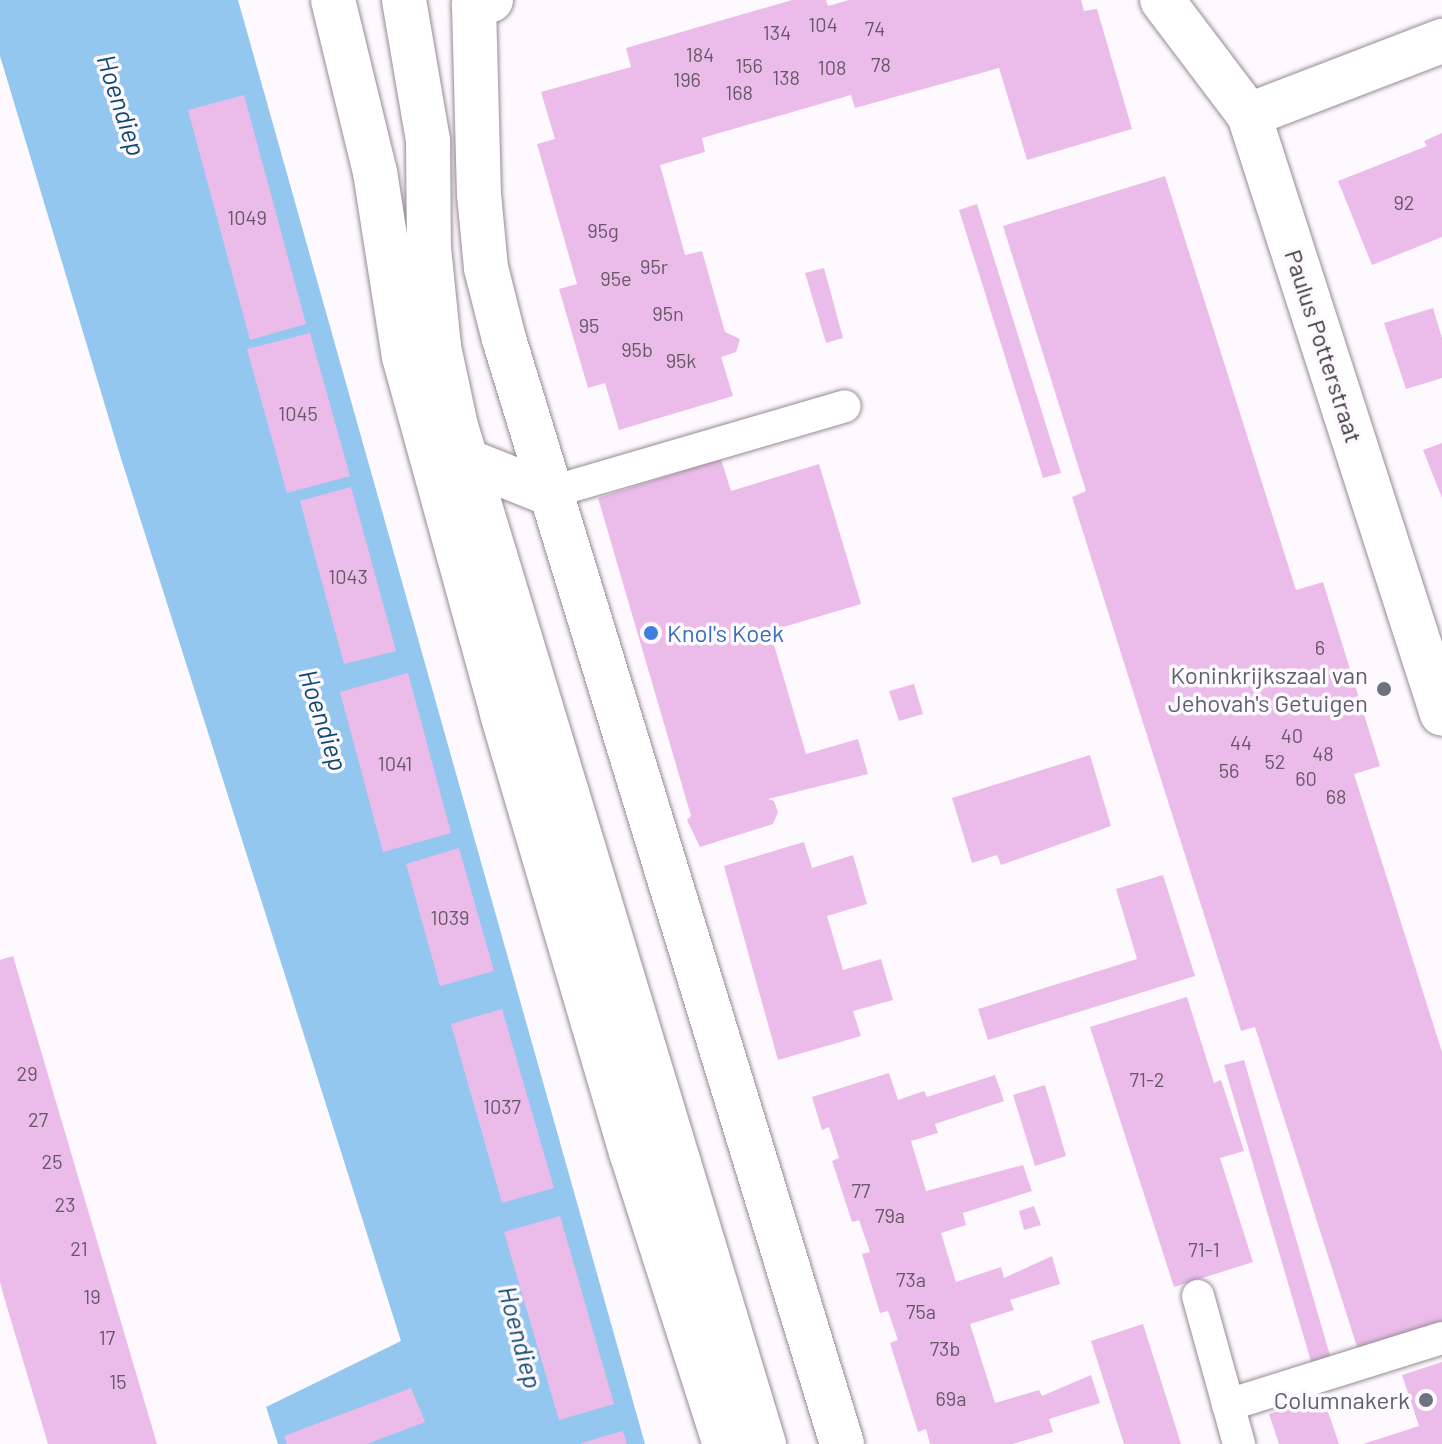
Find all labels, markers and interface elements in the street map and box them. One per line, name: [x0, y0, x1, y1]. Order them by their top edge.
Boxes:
house number: 104: [808, 12, 838, 36]
house number: 74: [865, 16, 885, 40]
house number: 134: [763, 20, 791, 44]
house number: 184: [686, 42, 714, 66]
water label: Hoendiep: [91, 50, 153, 160]
house number: 78: [871, 52, 891, 76]
house number: 156: [735, 53, 763, 77]
house number: 108: [818, 55, 846, 79]
house number: 138: [772, 65, 800, 89]
house number: 196: [673, 67, 701, 91]
house number: 168: [725, 80, 753, 104]
house number: 92: [1393, 190, 1415, 214]
house number: 1049: [227, 205, 267, 229]
house number: 95g: [587, 218, 619, 242]
street label: Paulus Potterstraat: [1279, 246, 1369, 446]
house number: 95r: [640, 254, 668, 278]
house number: 95e: [600, 266, 632, 290]
house number: 95n: [652, 301, 684, 325]
house number: 95: [579, 313, 599, 337]
house number: 95b: [621, 337, 653, 361]
house number: 95k: [666, 348, 696, 372]
house number: 1045: [278, 401, 318, 425]
house number: 1043: [328, 564, 368, 588]
place label: Knol's Koek: [667, 619, 784, 647]
marker: Knol's Koek: [642, 624, 660, 642]
house number: 6: [1315, 635, 1325, 659]
place label: Koninkrijkszaal van Jehovah's Getuigen: [1168, 661, 1368, 717]
water label: Hoendiep: [293, 665, 355, 775]
marker: Koninkrijkszaal van Jehovah's Getuigen: [1375, 680, 1393, 698]
house number: 40: [1281, 723, 1303, 747]
house number: 44: [1230, 730, 1252, 754]
house number: 48: [1312, 741, 1334, 765]
house number: 52: [1265, 749, 1285, 773]
house number: 1041: [378, 751, 412, 775]
house number: 56: [1219, 758, 1239, 782]
house number: 60: [1295, 766, 1317, 790]
house number: 68: [1326, 784, 1346, 808]
house number: 1039: [430, 905, 470, 929]
house number: 29: [16, 1061, 38, 1085]
house number: 71-2: [1129, 1067, 1165, 1091]
house number: 1037: [483, 1094, 521, 1118]
house number: 27: [28, 1107, 48, 1131]
house number: 25: [42, 1149, 62, 1173]
house number: 77: [852, 1178, 870, 1202]
house number: 23: [55, 1192, 75, 1216]
house number: 79a: [875, 1203, 905, 1227]
house number: 21: [70, 1236, 88, 1260]
house number: 71-1: [1188, 1237, 1220, 1261]
house number: 73a: [896, 1267, 926, 1291]
water label: Hoendiep: [492, 1282, 550, 1392]
house number: 19: [83, 1284, 101, 1308]
house number: 75a: [906, 1299, 936, 1323]
house number: 17: [99, 1325, 115, 1349]
house number: 73b: [930, 1336, 960, 1360]
house number: 15: [109, 1369, 127, 1393]
house number: 69a: [936, 1386, 966, 1410]
place label: Columnakerk: [1274, 1386, 1410, 1414]
marker: Columnakerk: [1417, 1391, 1435, 1409]

